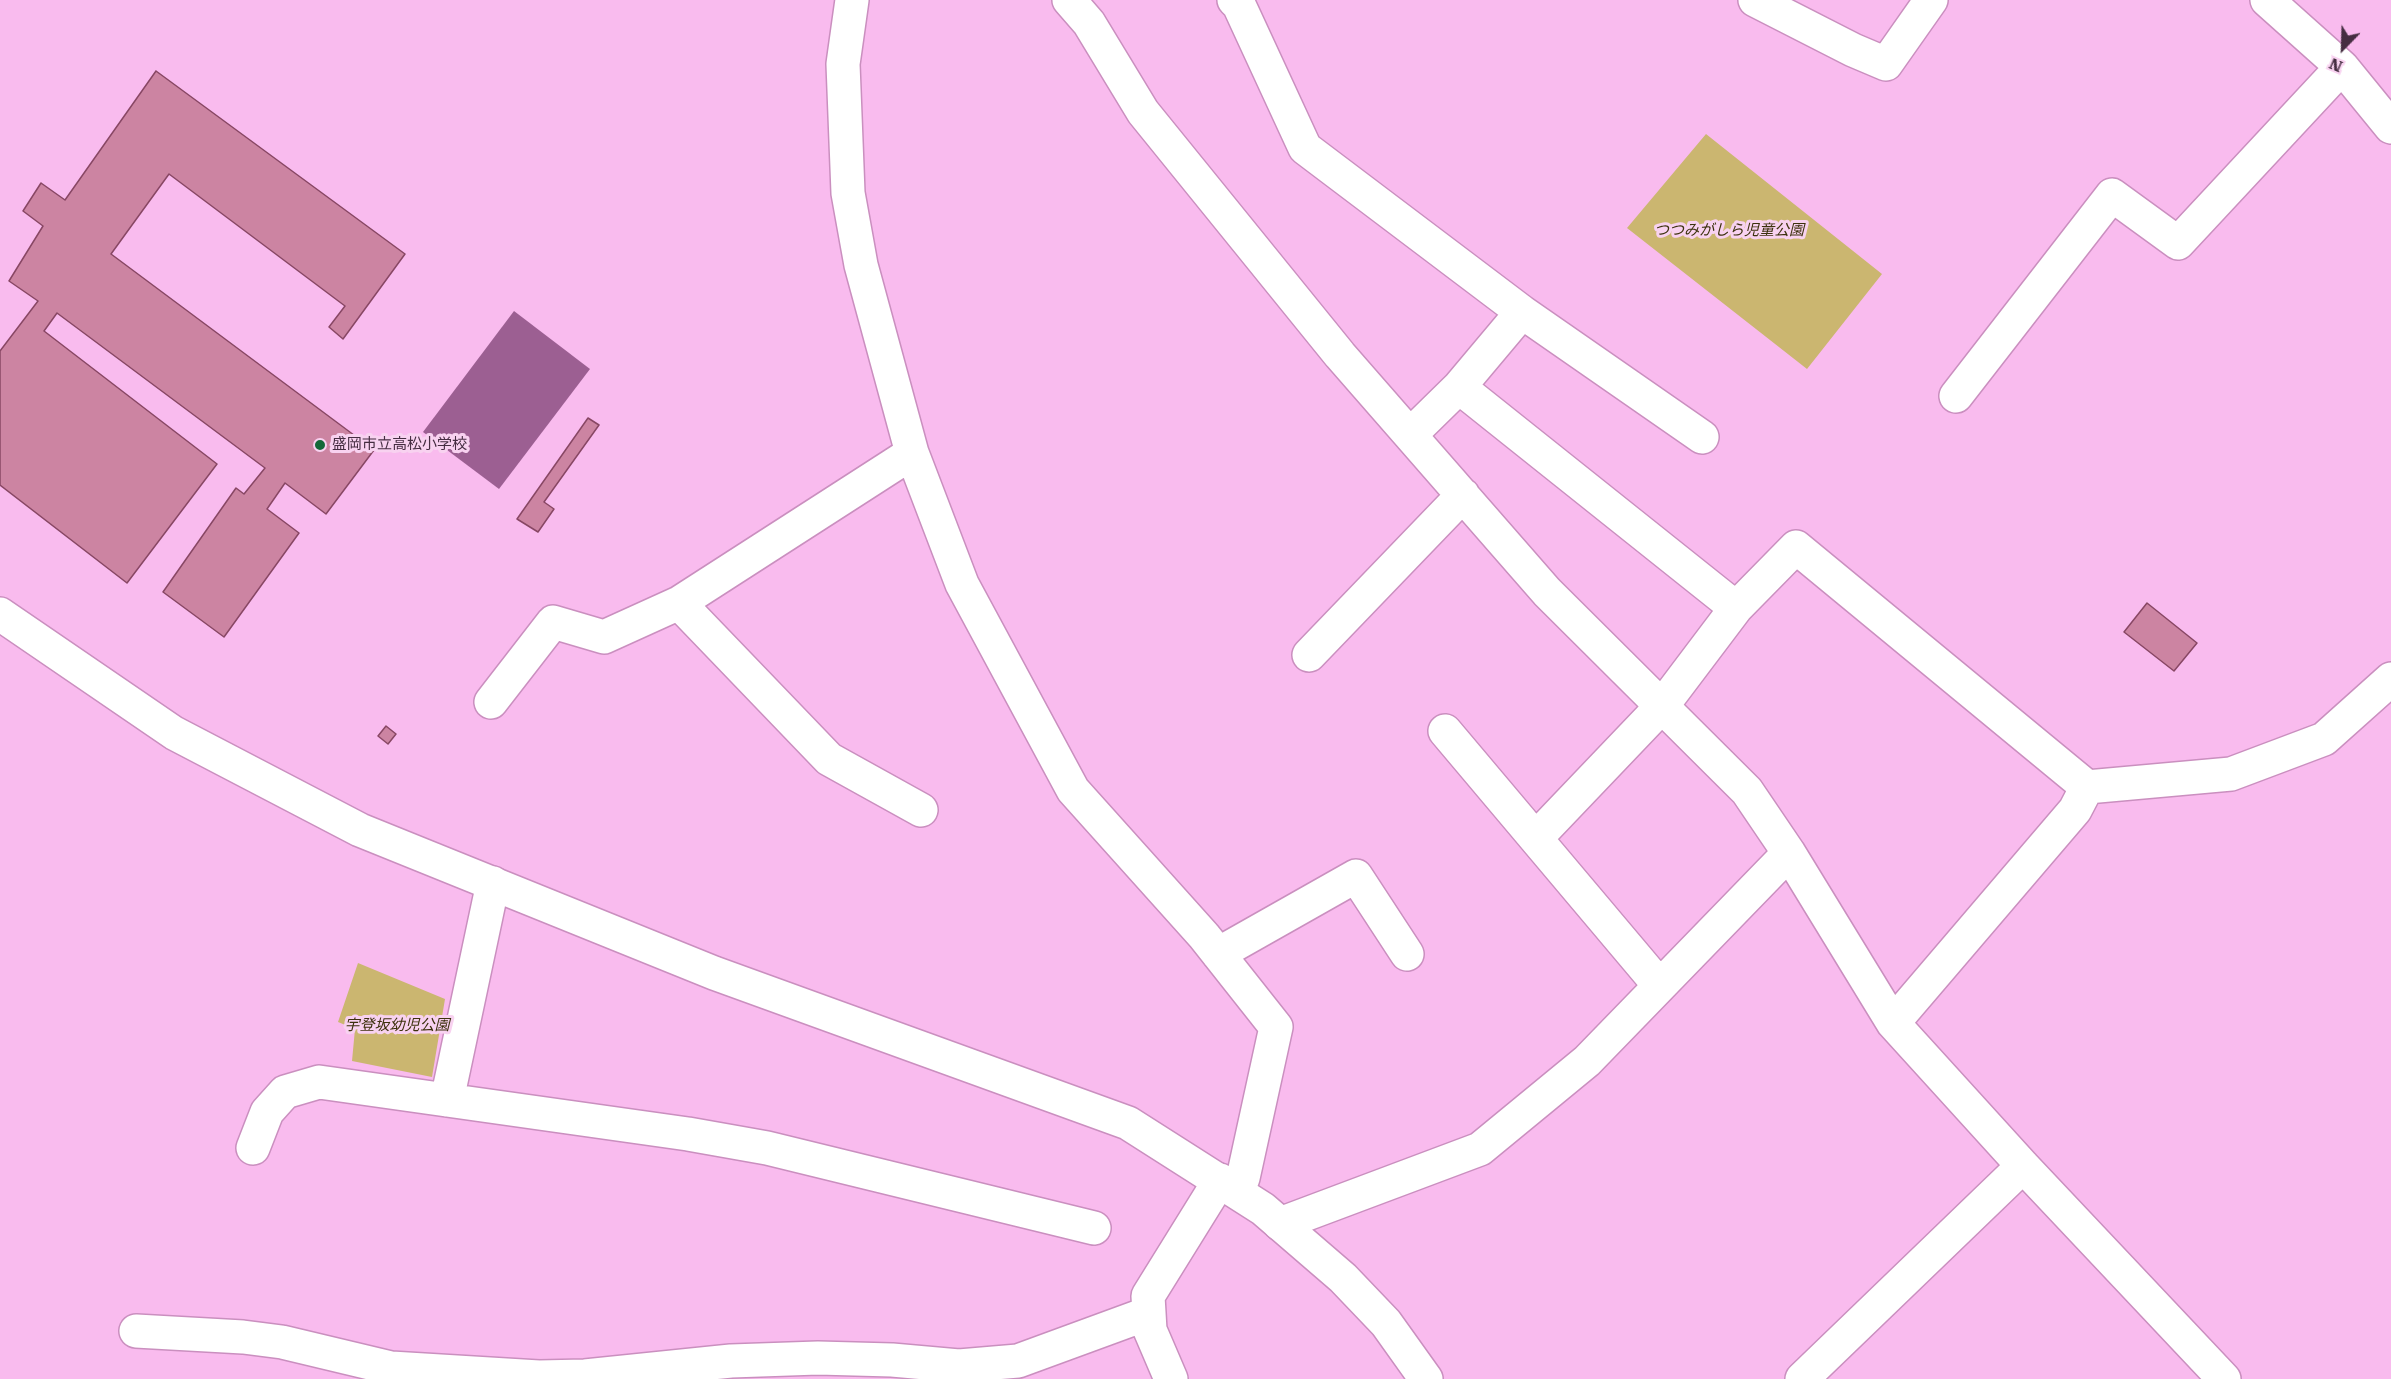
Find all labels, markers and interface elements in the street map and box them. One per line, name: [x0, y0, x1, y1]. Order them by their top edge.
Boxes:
north arrow: [2313, 18, 2373, 78]
text: N: [2326, 54, 2345, 76]
park label: つつみがしら児童公園: [1654, 222, 1804, 240]
place label: 盛岡市立高松小学校: [332, 436, 467, 454]
marker: 盛岡市立高松小学校: [313, 438, 327, 452]
park label: 宇登坂幼児公園: [345, 1017, 449, 1035]

